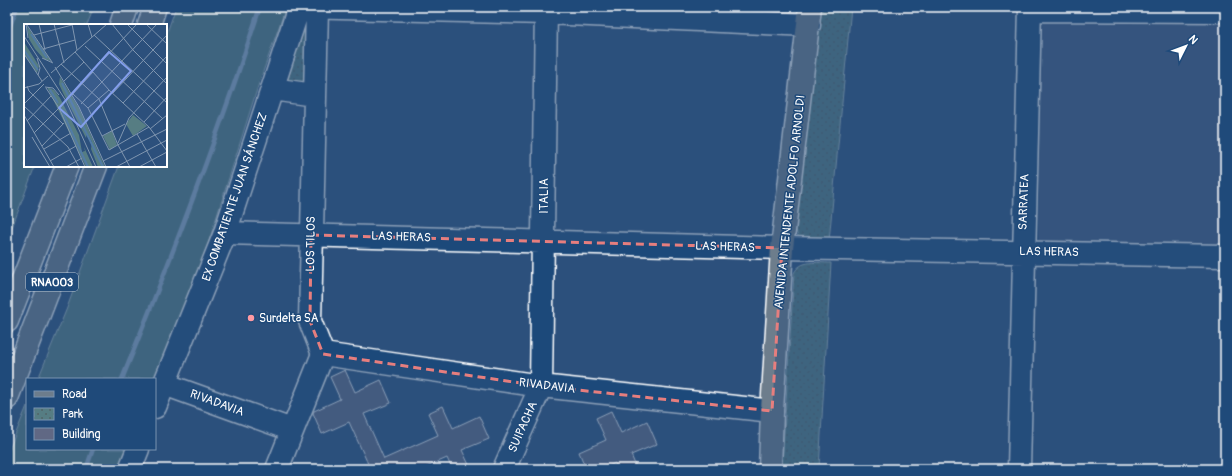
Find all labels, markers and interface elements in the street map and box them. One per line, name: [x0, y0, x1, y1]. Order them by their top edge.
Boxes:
inset map: [24, 24, 167, 167]
north arrow: [1166, 26, 1206, 66]
text: N: [1186, 33, 1201, 47]
street label: AVENIDA INTENDENTE ADOLFO ARNOLDI: [771, 94, 809, 310]
street label: EX COMBATIENTE JUAN SÁNCHEZ: [198, 110, 271, 283]
street label: SARRATEA: [1016, 173, 1032, 230]
street label: ITALIA: [537, 178, 552, 214]
street label: LOS TILOS: [303, 216, 319, 272]
street label: LAS HERAS: [371, 228, 431, 246]
street label: LAS HERAS: [695, 238, 755, 256]
street label: LAS HERAS: [1019, 244, 1079, 260]
road number: RNA003: [26, 273, 78, 291]
place label: Surdelta SA: [259, 311, 319, 326]
marker: Surdelta SA: [246, 313, 256, 323]
street label: RIVADAVIA: [518, 375, 576, 397]
legend: [26, 378, 156, 450]
street label: RIVADAVIA: [188, 386, 246, 420]
text: Road: [62, 387, 87, 402]
street label: SUIPACHA: [505, 399, 541, 455]
text: Park: [62, 407, 83, 422]
text: Building: [62, 427, 101, 442]

